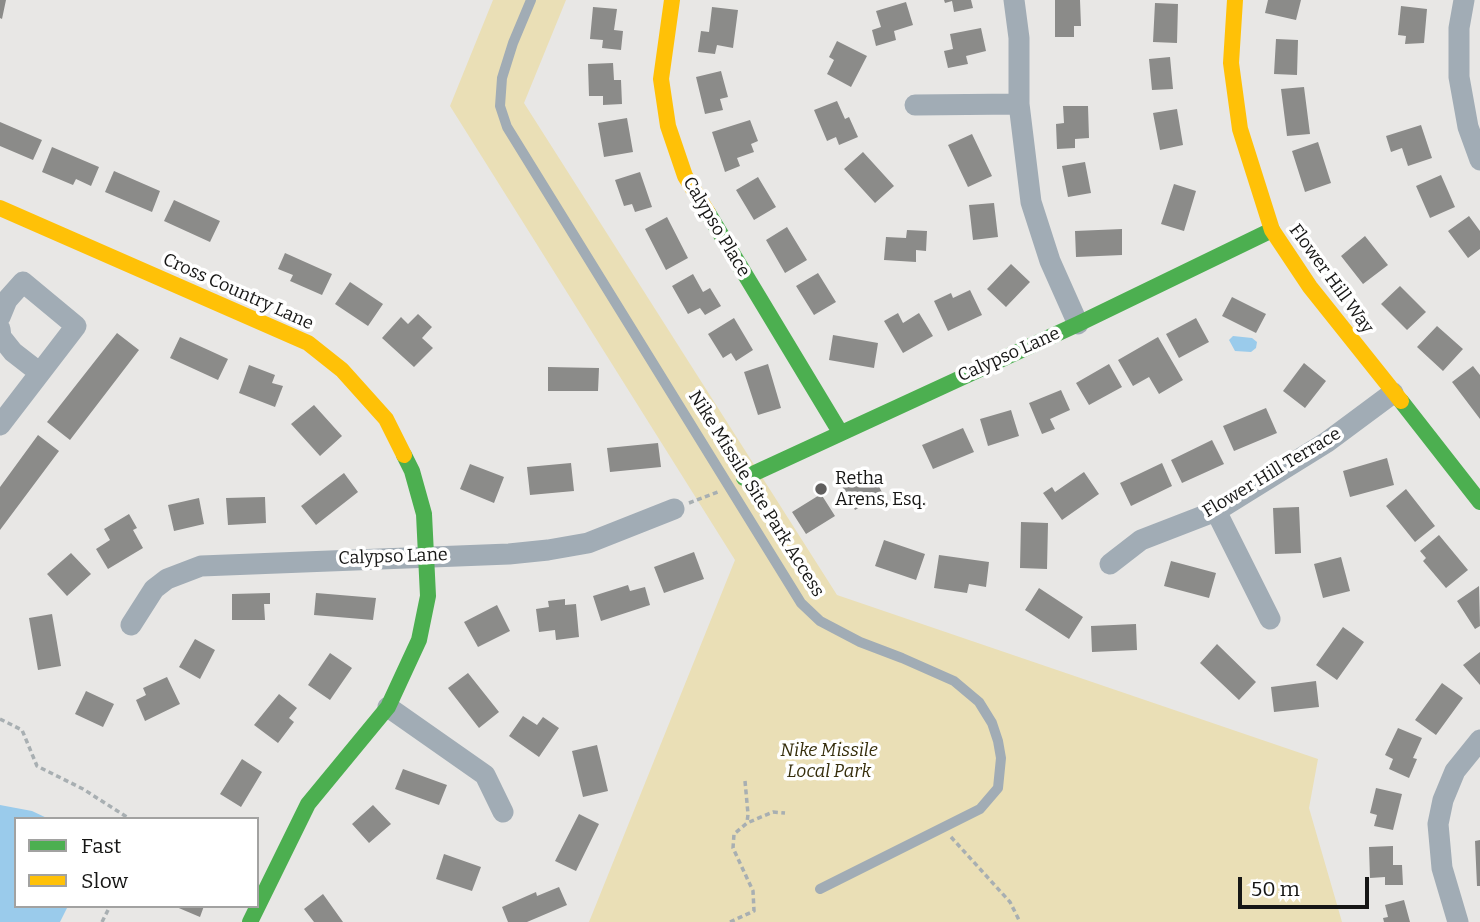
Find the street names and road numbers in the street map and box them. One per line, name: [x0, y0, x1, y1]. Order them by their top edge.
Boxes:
street label: Calypso Place: [678, 173, 754, 281]
street label: Flower Hill Way: [1284, 220, 1378, 338]
street label: Cross Country Lane: [159, 249, 317, 335]
street label: Calypso Lane: [955, 323, 1063, 387]
street label: Nike Missile Site Park Access: [683, 387, 829, 601]
street label: Flower Hill Terrace: [1199, 423, 1345, 523]
street label: Calypso Lane: [338, 544, 448, 570]

